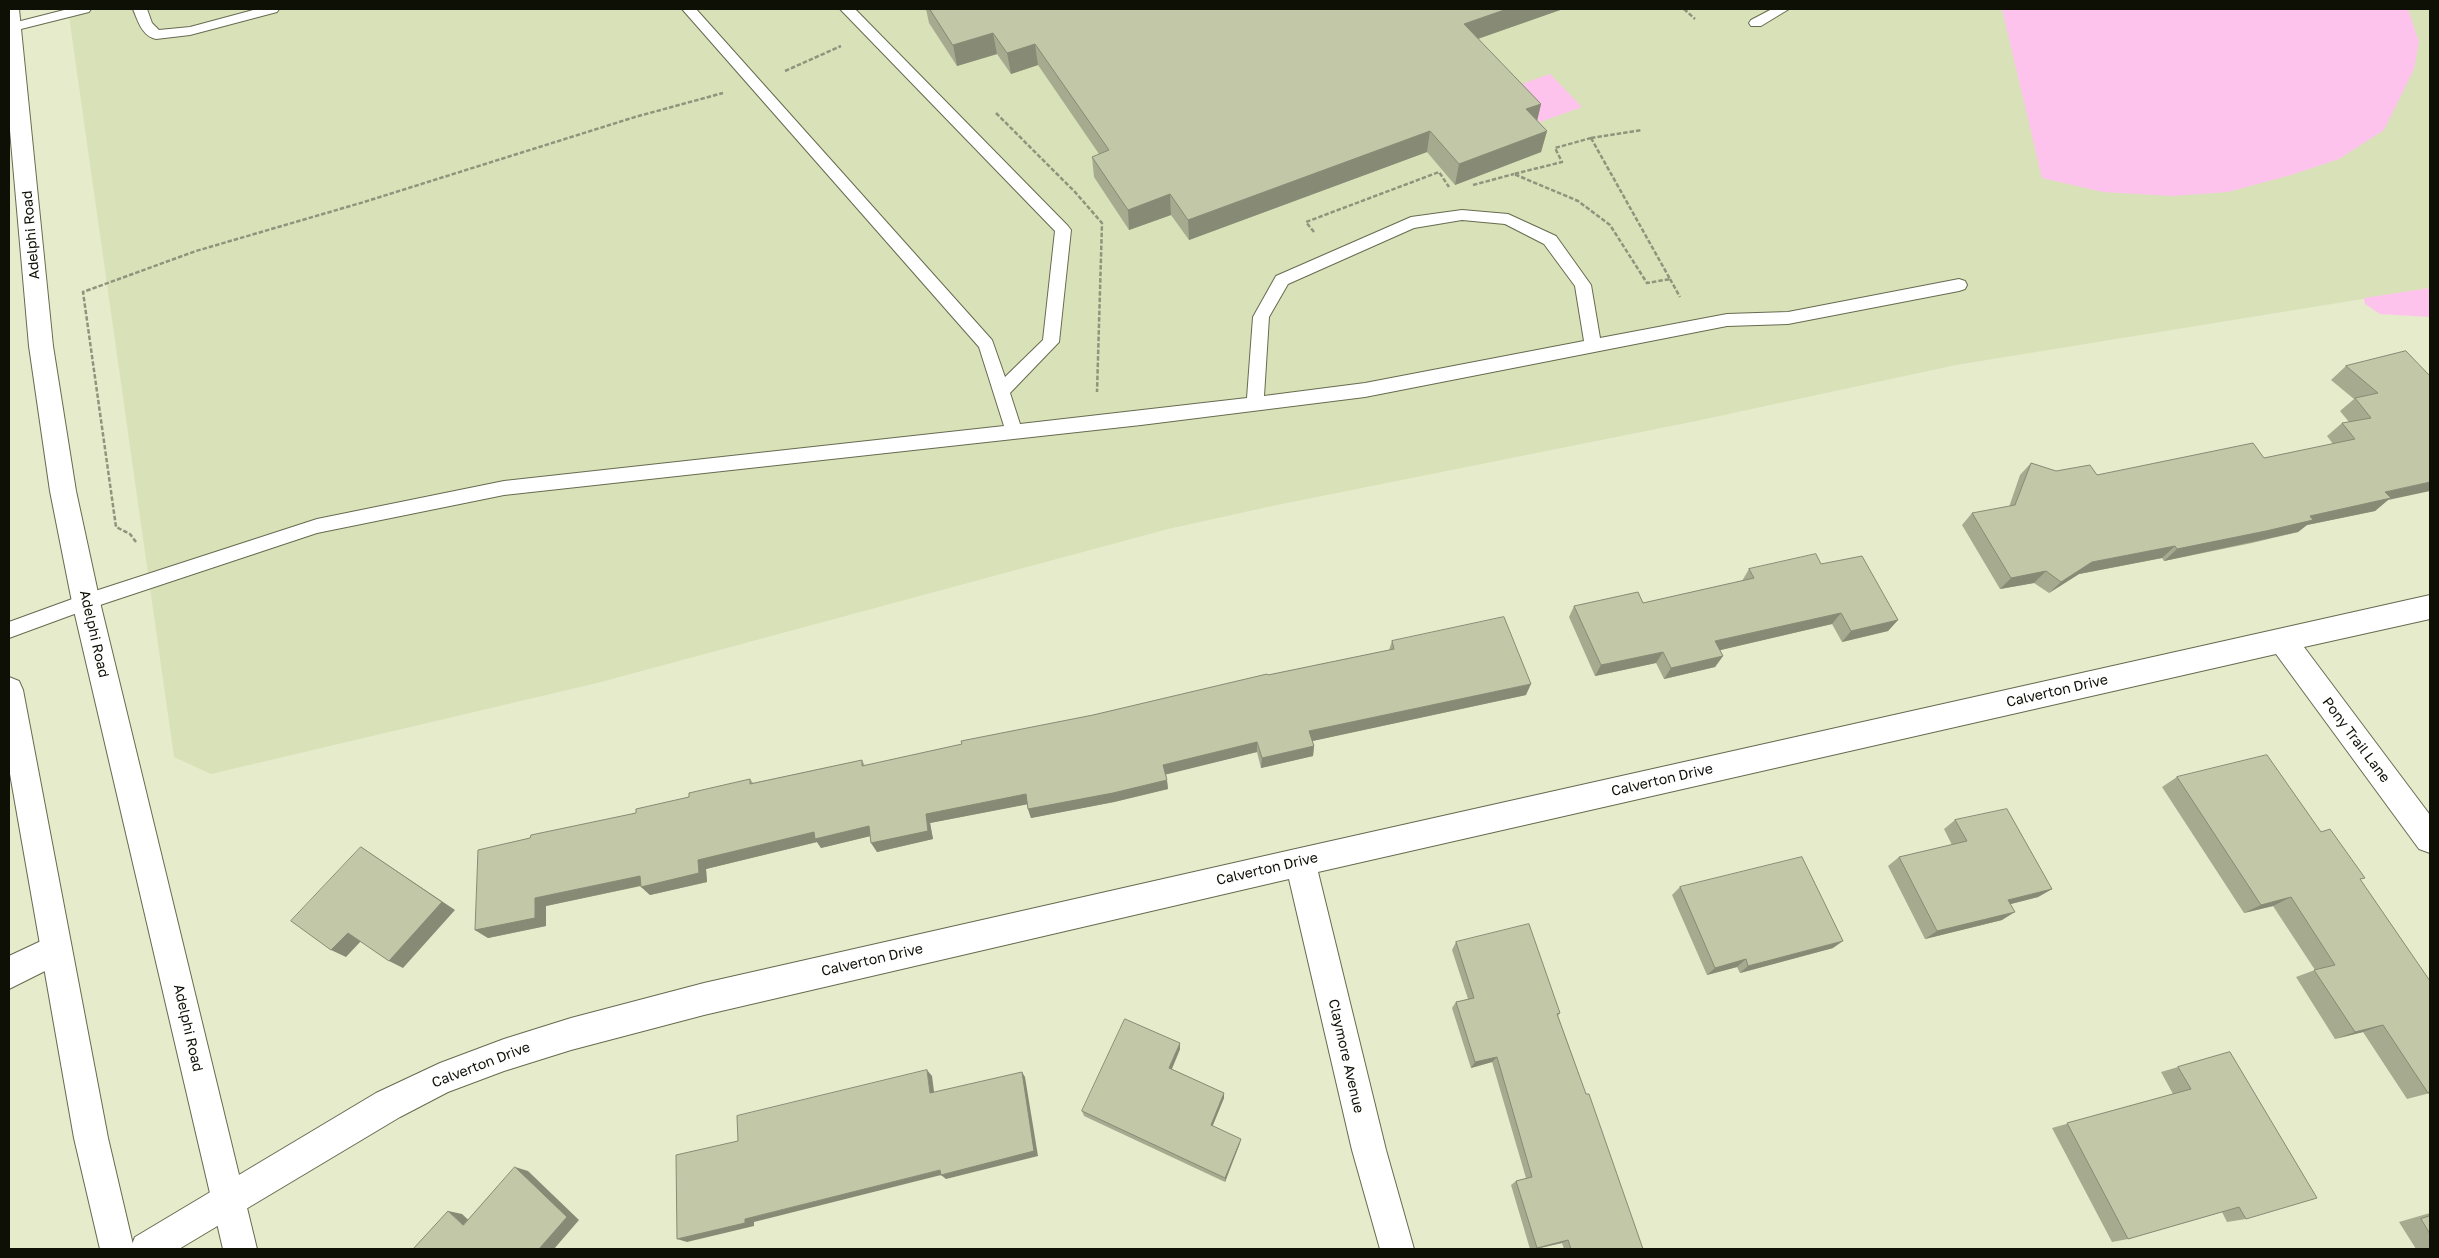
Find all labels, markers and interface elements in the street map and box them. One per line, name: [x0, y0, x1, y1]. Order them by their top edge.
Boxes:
street label: Adelphi Road: [19, 190, 43, 280]
street label: Adelphi Road: [76, 589, 112, 679]
street label: Calverton Drive: [2005, 671, 2109, 711]
street label: Pony Trail Lane: [2319, 694, 2393, 786]
street label: Calverton Drive: [1610, 760, 1714, 800]
street label: Calverton Drive: [1215, 849, 1319, 889]
street label: Calverton Drive: [820, 940, 924, 980]
street label: Adelphi Road: [170, 983, 206, 1073]
street label: Claymore Avenue: [1325, 997, 1367, 1115]
street label: Calverton Drive: [430, 1039, 532, 1091]

